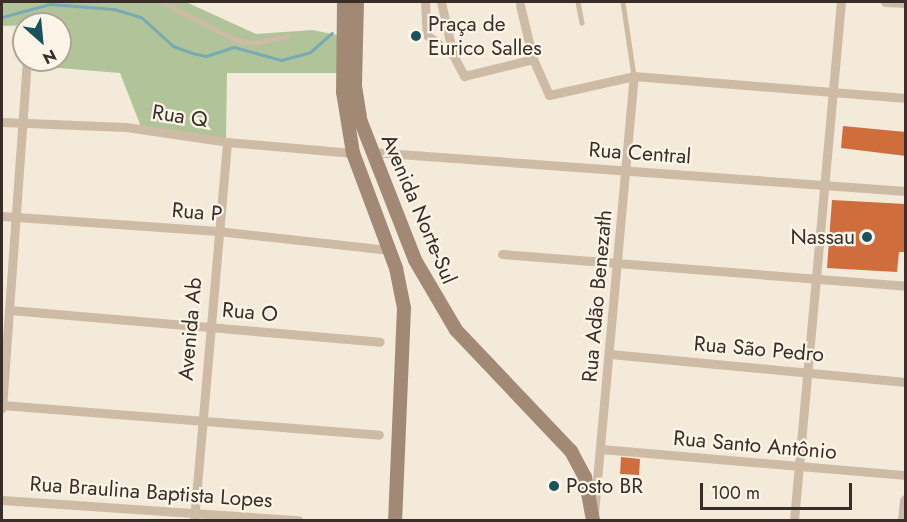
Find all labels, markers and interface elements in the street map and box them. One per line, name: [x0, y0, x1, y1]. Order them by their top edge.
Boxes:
place label: Praça de Eurico Salles: [428, 11, 542, 61]
north arrow: [12, 12, 72, 72]
marker: Praça de Eurico Salles: [409, 29, 423, 43]
text: N: [39, 44, 60, 70]
street label: Rua Q: [150, 99, 210, 133]
street label: Avenida Norte-Sul: [376, 130, 462, 288]
street label: Rua Central: [588, 137, 692, 169]
street label: Rua P: [171, 197, 223, 227]
street label: Rua Adão Benezath: [577, 209, 617, 383]
place label: Nassau: [791, 224, 855, 250]
marker: Nassau: [860, 230, 874, 244]
street label: Avenida Ab: [173, 276, 207, 382]
street label: Rua O: [221, 297, 279, 327]
street label: Rua São Pedro: [693, 331, 825, 367]
street label: Rua Santo Antônio: [672, 425, 838, 465]
street label: Rua Braulina Baptista Lopes: [29, 471, 273, 513]
scale bar: [703, 471, 854, 509]
place label: Posto BR: [566, 473, 643, 499]
marker: Posto BR: [547, 479, 561, 493]
text: 100 m: [711, 480, 760, 506]

